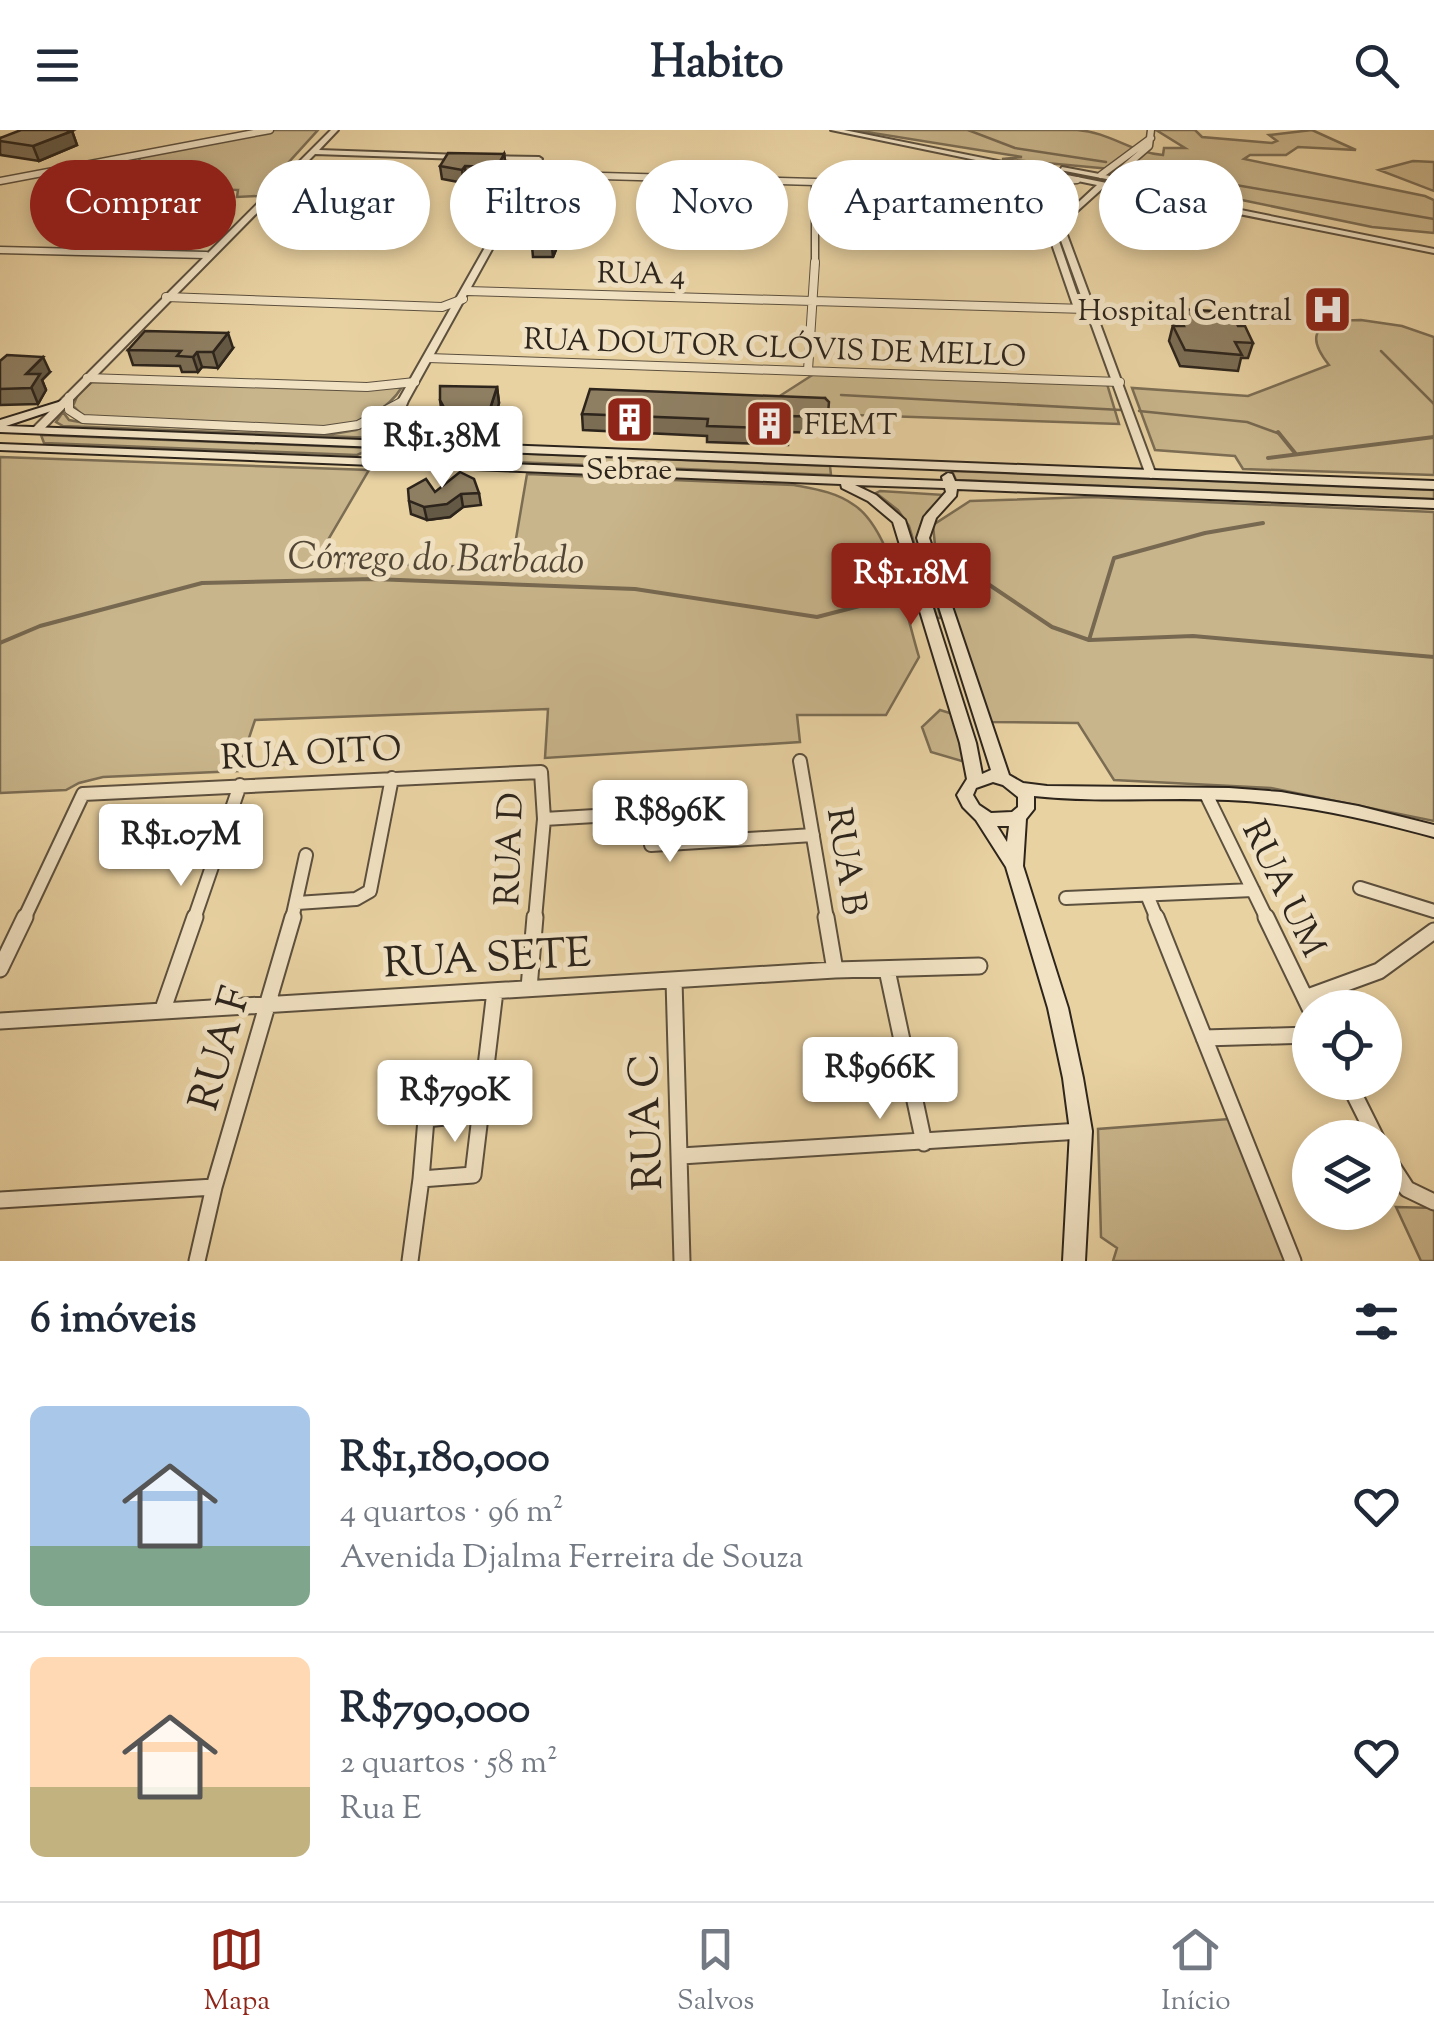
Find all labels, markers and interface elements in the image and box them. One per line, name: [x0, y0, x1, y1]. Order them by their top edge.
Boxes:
text: Habito: [650, 33, 784, 98]
icon: menu: [30, 38, 85, 93]
icon: search: [1349, 38, 1404, 93]
chip: Comprar: [30, 160, 236, 250]
chip: Alugar: [256, 160, 430, 250]
chip: Filtros: [450, 160, 616, 250]
chip: Novo: [636, 160, 788, 250]
chip: Apartamento: [808, 160, 1079, 250]
chip: Casa: [1099, 160, 1243, 250]
street label: RUA 4: [596, 253, 686, 298]
hospital icon: Hospital Central: [1301, 284, 1353, 336]
place label: Hospital Central: [1078, 291, 1292, 334]
street label: RUA DOUTOR CLÓVIS DE MELLO: [523, 319, 1027, 380]
building icon: Sebrae: [603, 394, 655, 446]
building icon: FIEMT: [743, 398, 795, 450]
place label: FIEMT: [804, 405, 897, 448]
pin: R$1.38M: [350, 406, 534, 491]
text: R$1.38M: [384, 415, 501, 461]
place label: Sebrae: [586, 450, 672, 493]
water label: Córrego do Barbado: [287, 531, 585, 591]
pin: R$1.18M: [819, 543, 1003, 628]
text: R$1.18M: [854, 552, 968, 598]
street label: RUA OITO: [219, 725, 403, 786]
pin: R$896K: [589, 780, 751, 865]
text: R$896K: [615, 789, 725, 835]
street label: RUA D: [484, 792, 539, 907]
pin: R$1.07M: [89, 804, 273, 889]
street label: RUA B: [811, 804, 878, 919]
text: R$1.07M: [121, 813, 241, 859]
street label: RUA UM: [1227, 813, 1337, 966]
street label: RUA SETE: [382, 926, 593, 996]
street label: RUA F: [177, 981, 269, 1118]
map controls: [1292, 990, 1402, 1230]
button: locate: [1292, 990, 1402, 1100]
pin: R$966K: [799, 1037, 961, 1122]
text: R$966K: [825, 1046, 935, 1092]
street label: RUA C: [617, 1053, 681, 1191]
pin: R$790K: [374, 1060, 536, 1145]
text: R$790K: [399, 1069, 511, 1115]
button: layers: [1292, 1120, 1402, 1230]
text: 6 imóveis: [30, 1291, 197, 1351]
icon: filters: [1349, 1294, 1404, 1349]
text: R$1,180,000: [340, 1430, 550, 1490]
icon: home: [110, 1446, 230, 1566]
icon: heart: [1349, 1479, 1404, 1534]
text: 4 quartos · 96 m²: [340, 1490, 564, 1536]
text: Avenida Djalma Ferreira de Souza: [340, 1536, 803, 1582]
text: R$790,000: [340, 1681, 530, 1741]
icon: home: [110, 1697, 230, 1817]
icon: heart: [1349, 1730, 1404, 1785]
text: 2 quartos · 58 m²: [340, 1741, 558, 1787]
text: Rua E: [340, 1787, 421, 1833]
tab: Mapa: [203, 1922, 270, 2022]
tab: Salvos: [677, 1922, 754, 2022]
tab: Início: [1161, 1922, 1231, 2022]

